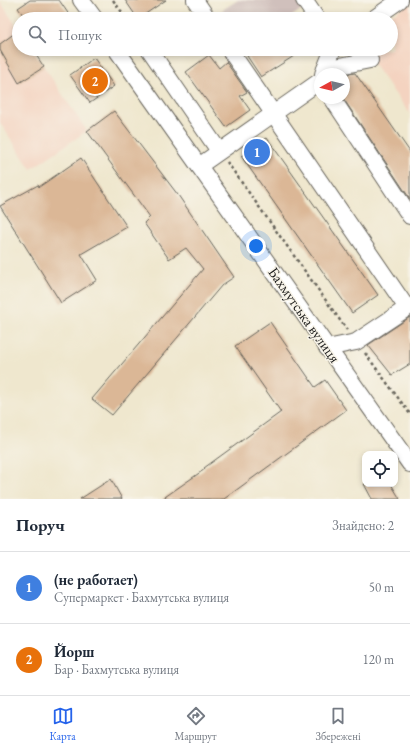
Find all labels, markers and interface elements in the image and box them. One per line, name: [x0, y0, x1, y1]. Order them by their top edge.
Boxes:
search box: [12, 12, 398, 56]
icon: search: [26, 23, 48, 45]
text: Пошук: [58, 25, 102, 44]
pin: 2: [82, 66, 108, 96]
north arrow: [314, 68, 350, 104]
pin: 1: [244, 137, 270, 167]
your location: [246, 236, 266, 256]
street label: Бахмутська вулиця: [264, 263, 345, 367]
map controls: [362, 451, 398, 487]
button: locate: [362, 451, 398, 487]
text: Поруч: [16, 514, 65, 536]
text: Знайдено: 2: [332, 517, 394, 534]
text: (не работает): [54, 570, 138, 589]
text: 1: [26, 579, 32, 596]
text: 50 m: [369, 579, 394, 596]
text: Супермаркет · Бахмутська вулиця: [54, 589, 229, 606]
text: Йорш: [54, 642, 94, 661]
text: 2: [26, 651, 32, 668]
text: 120 m: [363, 651, 394, 668]
text: Бар · Бахмутська вулиця: [54, 661, 179, 678]
tab: Карта: [49, 705, 76, 743]
tab: Маршрут: [174, 705, 217, 743]
tab: Збережені: [315, 705, 361, 743]

